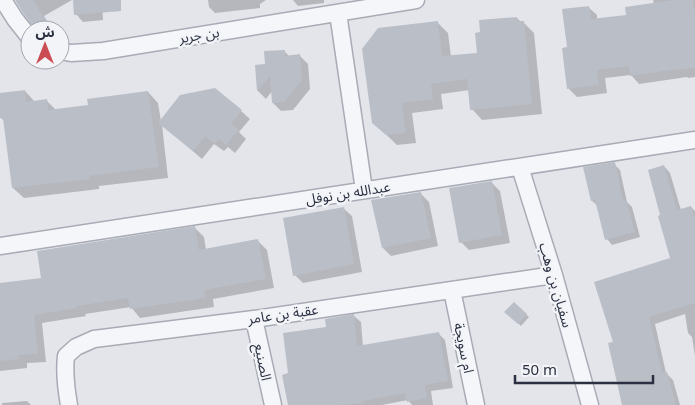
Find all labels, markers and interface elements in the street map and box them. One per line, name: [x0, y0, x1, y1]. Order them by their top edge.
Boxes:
north arrow: [20, 20, 70, 70]
text: ش: [35, 22, 55, 41]
street label: بن جرير: [176, 22, 221, 47]
street label: عبدالله بن نوفل: [304, 176, 392, 209]
street label: سفيان بن وهب: [535, 240, 578, 330]
street label: عقبة بن عامر: [246, 299, 319, 328]
street label: ام سويجة: [448, 321, 479, 375]
street label: الصنيع: [248, 341, 277, 383]
scale bar: [515, 352, 652, 384]
text: 50 m: [522, 359, 557, 379]

